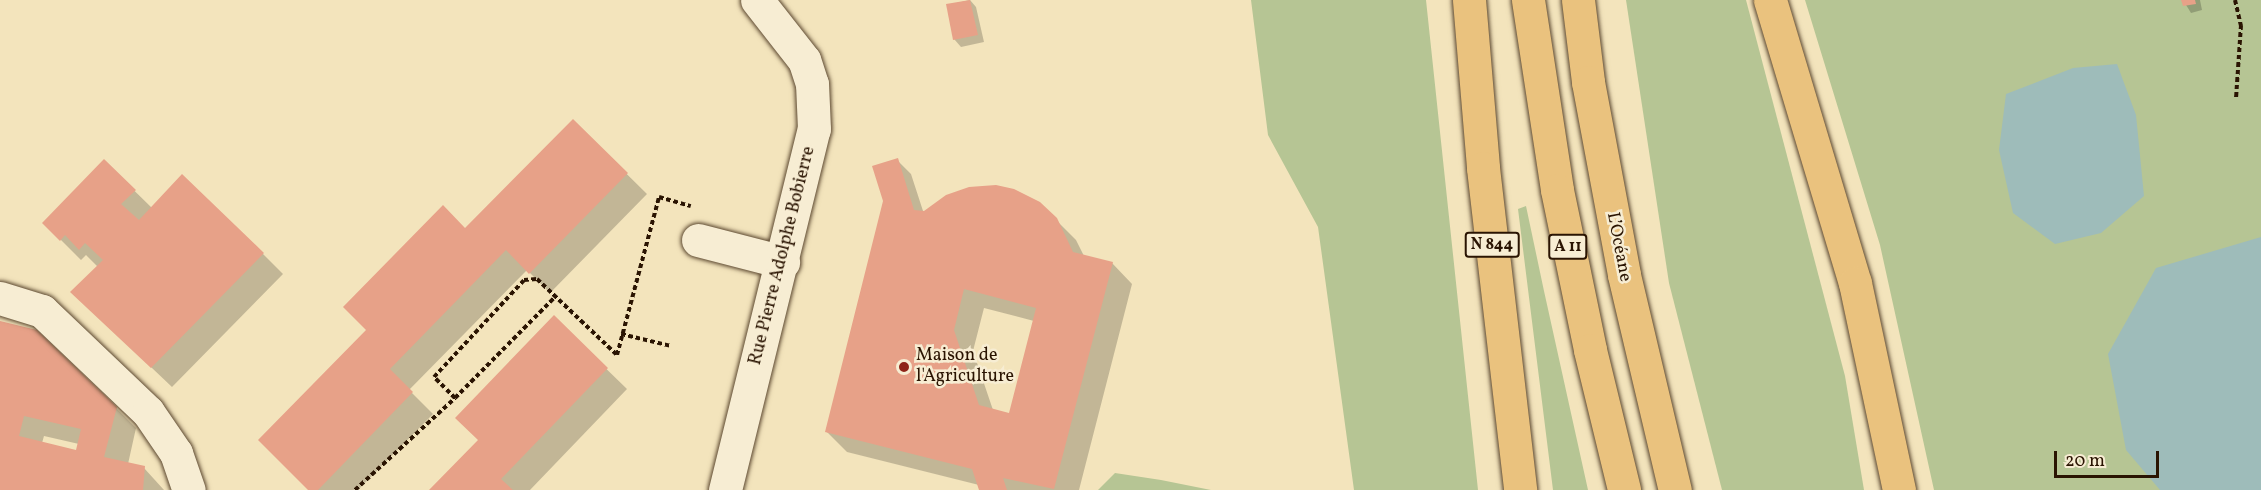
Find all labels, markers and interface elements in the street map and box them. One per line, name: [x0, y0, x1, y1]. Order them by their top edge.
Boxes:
street label: Rue Pierre Adolphe Bobierre: [745, 144, 821, 368]
street label: L’Océane: [1601, 210, 1635, 284]
road number: N 844: [1464, 232, 1520, 258]
road number: A 11: [1547, 234, 1589, 260]
place label: Maison de l'Agriculture: [916, 346, 1014, 388]
marker: Maison de l'Agriculture: [897, 360, 911, 374]
scale bar: [2057, 439, 2162, 477]
text: 20 m: [2065, 449, 2105, 474]

